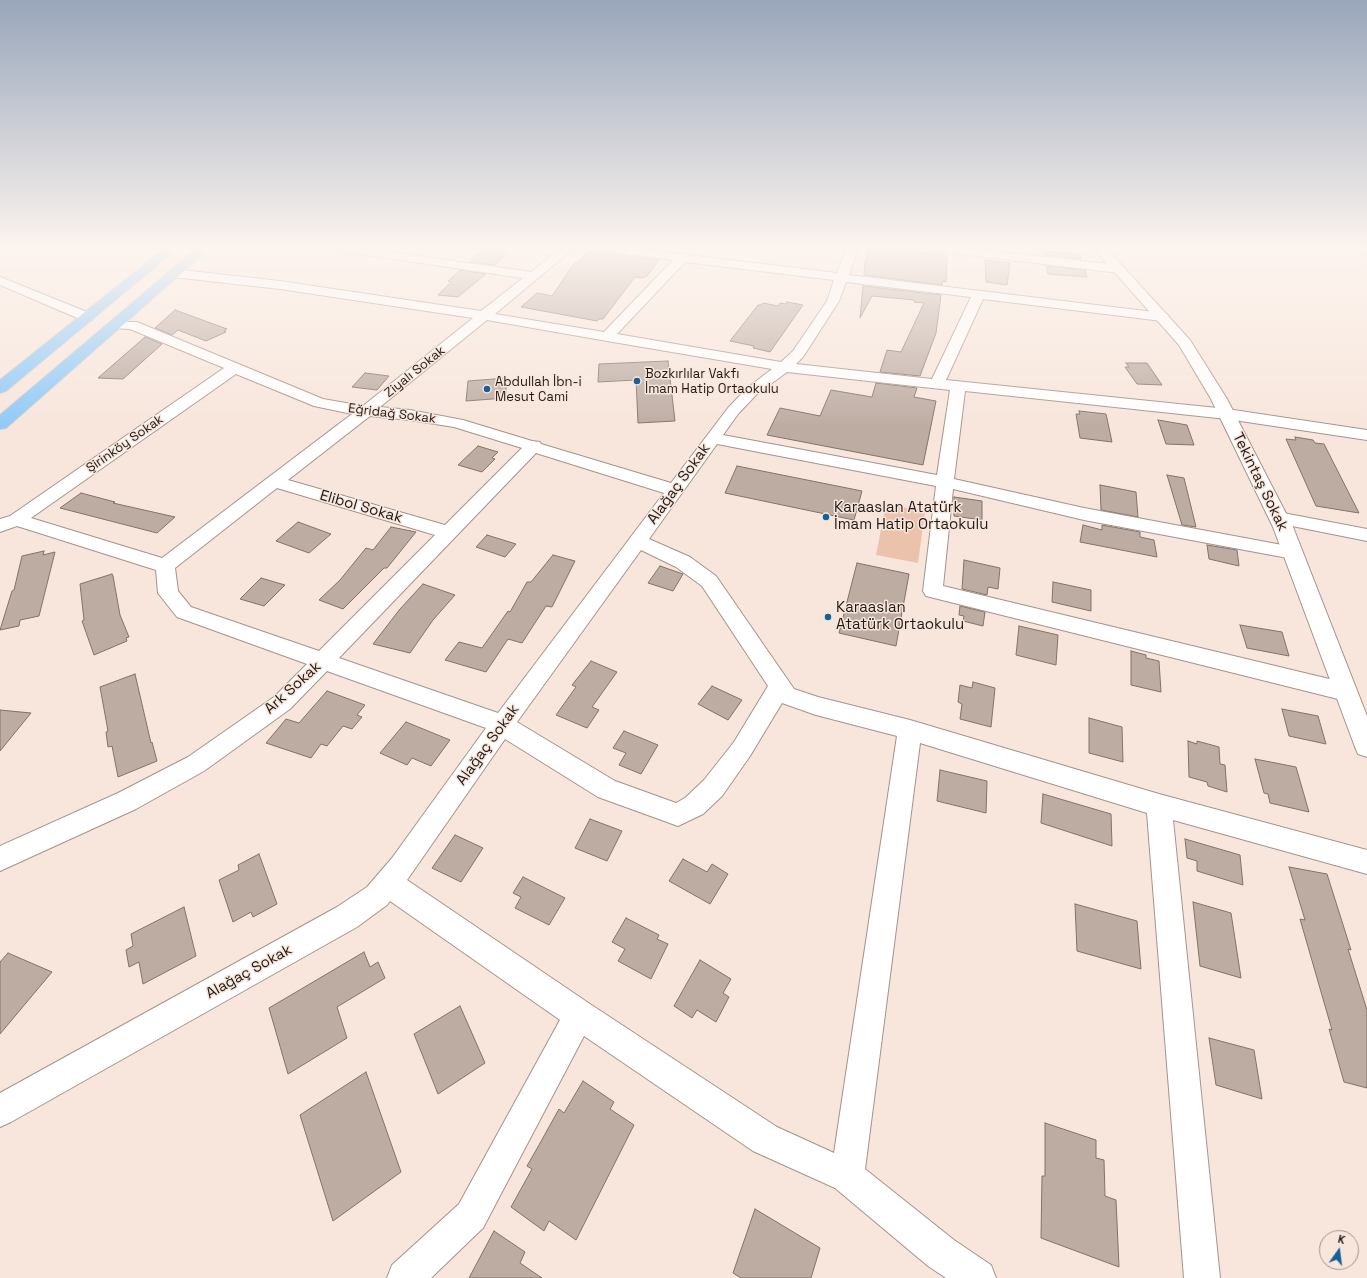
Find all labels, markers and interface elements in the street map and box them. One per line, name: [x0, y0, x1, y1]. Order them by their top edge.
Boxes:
street label: Ziyalı Sokak: [382, 343, 448, 401]
place label: Bozkırlılar Vakfı İmam Hatip Ortaokulu: [645, 366, 779, 397]
place label: Abdullah İbn-i Mesut Cami: [495, 374, 582, 405]
marker: Bozkırlılar Vakfı İmam Hatip Ortaokulu: [632, 376, 642, 386]
marker: Abdullah İbn-i Mesut Cami: [482, 384, 492, 394]
street label: Eğridağ Sokak: [347, 401, 437, 427]
street label: Şirinköy Sokak: [83, 412, 167, 476]
street label: Tekintaş Sokak: [1228, 430, 1292, 534]
street label: Alağaç Sokak: [644, 440, 714, 528]
street label: Elibol Sokak: [318, 487, 404, 527]
place label: Karaaslan Atatürk İmam Hatip Ortaokulu: [834, 499, 988, 534]
marker: Karaaslan Atatürk İmam Hatip Ortaokulu: [821, 512, 831, 522]
place label: Karaaslan Atatürk Ortaokulu: [836, 599, 964, 634]
marker: Karaaslan Atatürk Ortaokulu: [823, 612, 833, 622]
street label: Ark Sokak: [261, 658, 325, 718]
street label: Alağaç Sokak: [453, 701, 523, 789]
street label: Alağaç Sokak: [203, 941, 295, 1003]
north arrow: [1319, 1230, 1359, 1270]
text: K: [1337, 1232, 1347, 1247]

